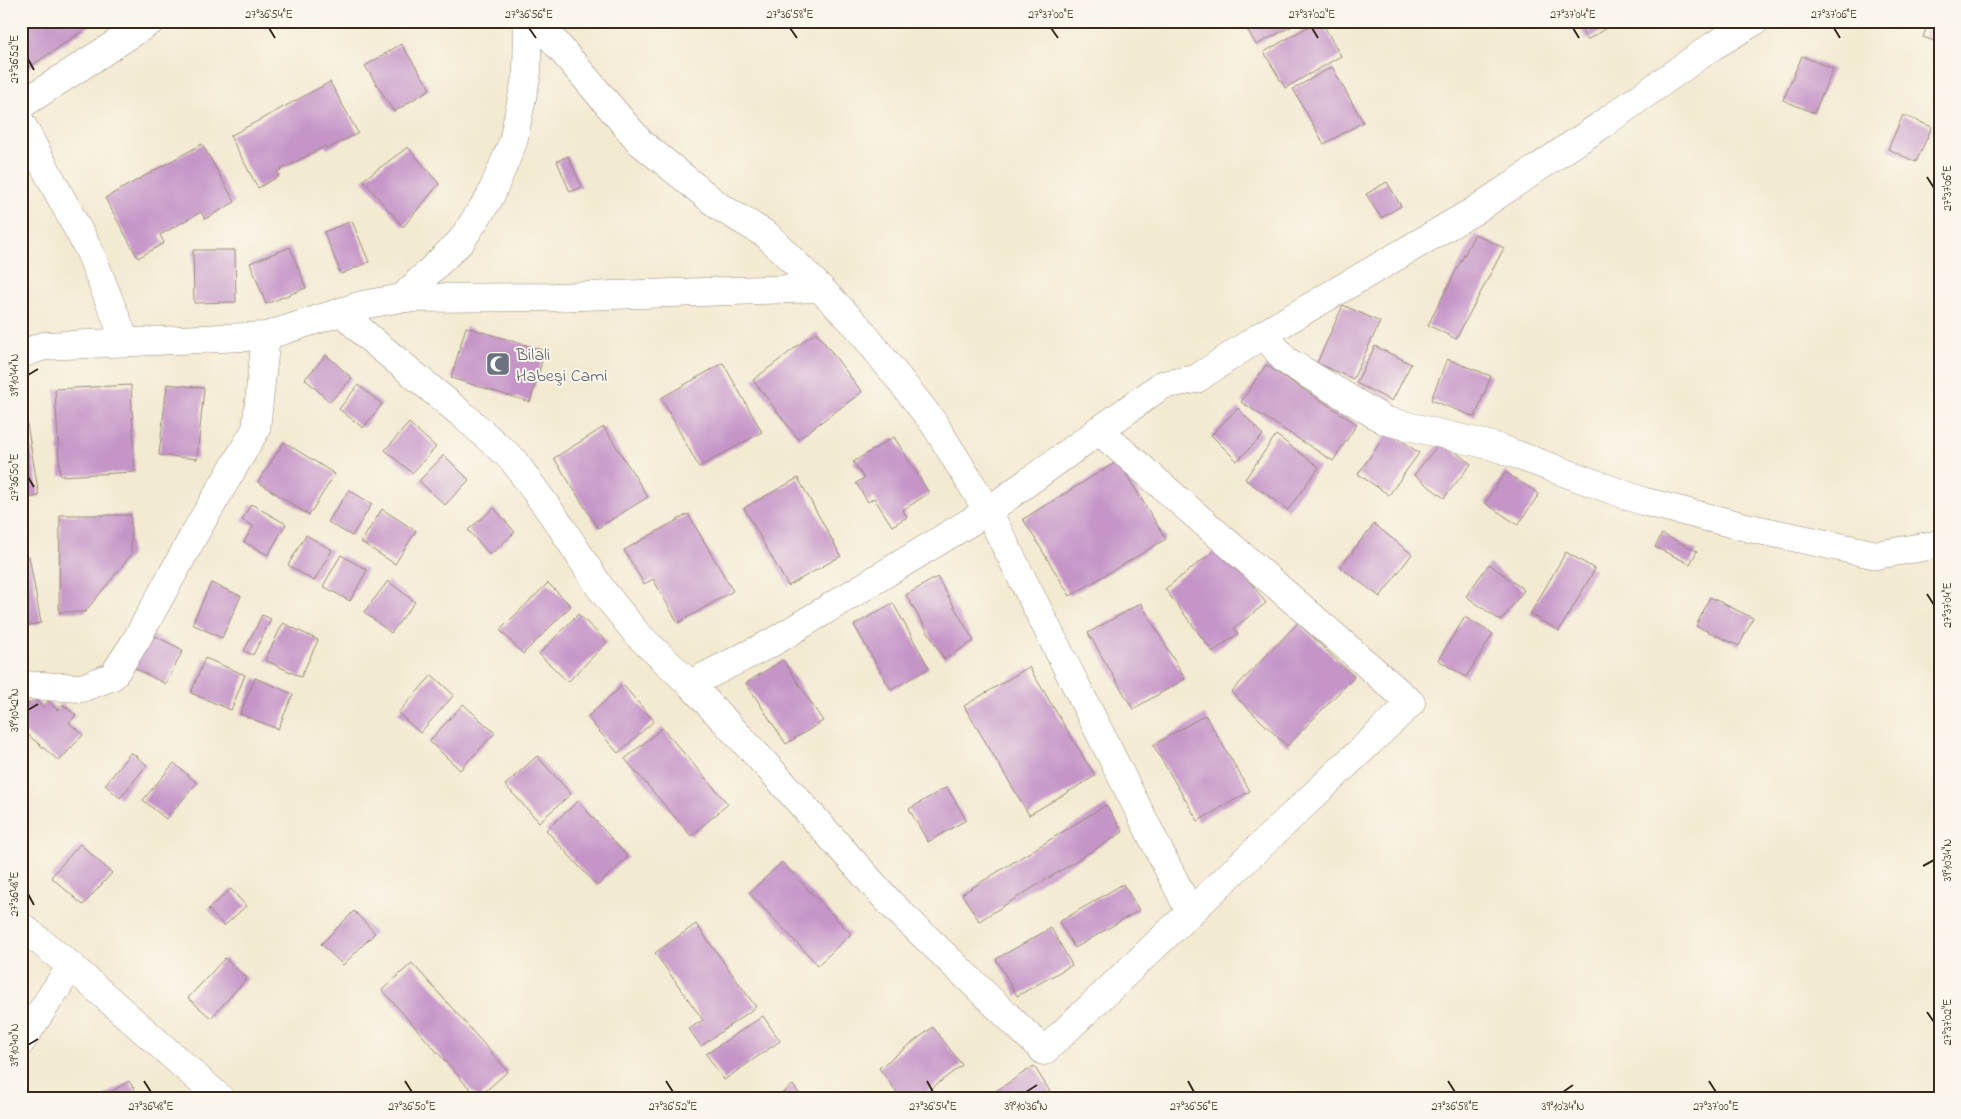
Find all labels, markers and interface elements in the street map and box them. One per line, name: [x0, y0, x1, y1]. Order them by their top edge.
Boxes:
text: 27°36'54"E: [245, 6, 293, 24]
text: 27°36'56"E: [505, 6, 553, 24]
text: 27°36'58"E: [766, 6, 814, 24]
text: 27°37'00"E: [1028, 6, 1074, 24]
text: 27°37'02"E: [1289, 6, 1335, 24]
text: 27°37'04"E: [1550, 6, 1596, 24]
text: 27°37'06"E: [1811, 6, 1857, 24]
text: 27°36'52"E: [6, 35, 24, 83]
text: 27°37'06"E: [1939, 165, 1957, 211]
place label: Bilali Habeşi Cami: [515, 343, 607, 390]
mosque icon: Bilali Habeşi Cami: [485, 351, 511, 377]
text: 39°10'44"N: [6, 354, 24, 396]
text: 27°36'50"E: [6, 453, 24, 501]
text: 27°37'04"E: [1939, 582, 1957, 628]
text: 39°10'42"N: [6, 688, 24, 732]
text: 39°10'34"N: [1939, 839, 1957, 881]
text: 27°36'48"E: [6, 871, 24, 917]
text: 27°37'02"E: [1939, 999, 1957, 1045]
text: 39°10'40"N: [6, 1023, 24, 1067]
text: 27°36'48"E: [128, 1098, 174, 1116]
text: 27°36'50"E: [388, 1098, 436, 1116]
text: 27°36'52"E: [649, 1098, 697, 1116]
text: 27°36'54"E: [909, 1098, 957, 1116]
text: 39°10'36"N: [1004, 1098, 1048, 1116]
text: 27°36'56"E: [1170, 1098, 1218, 1116]
text: 27°36'58"E: [1431, 1098, 1479, 1116]
text: 39°10'34"N: [1542, 1098, 1584, 1116]
text: 27°37'00"E: [1693, 1098, 1739, 1116]

